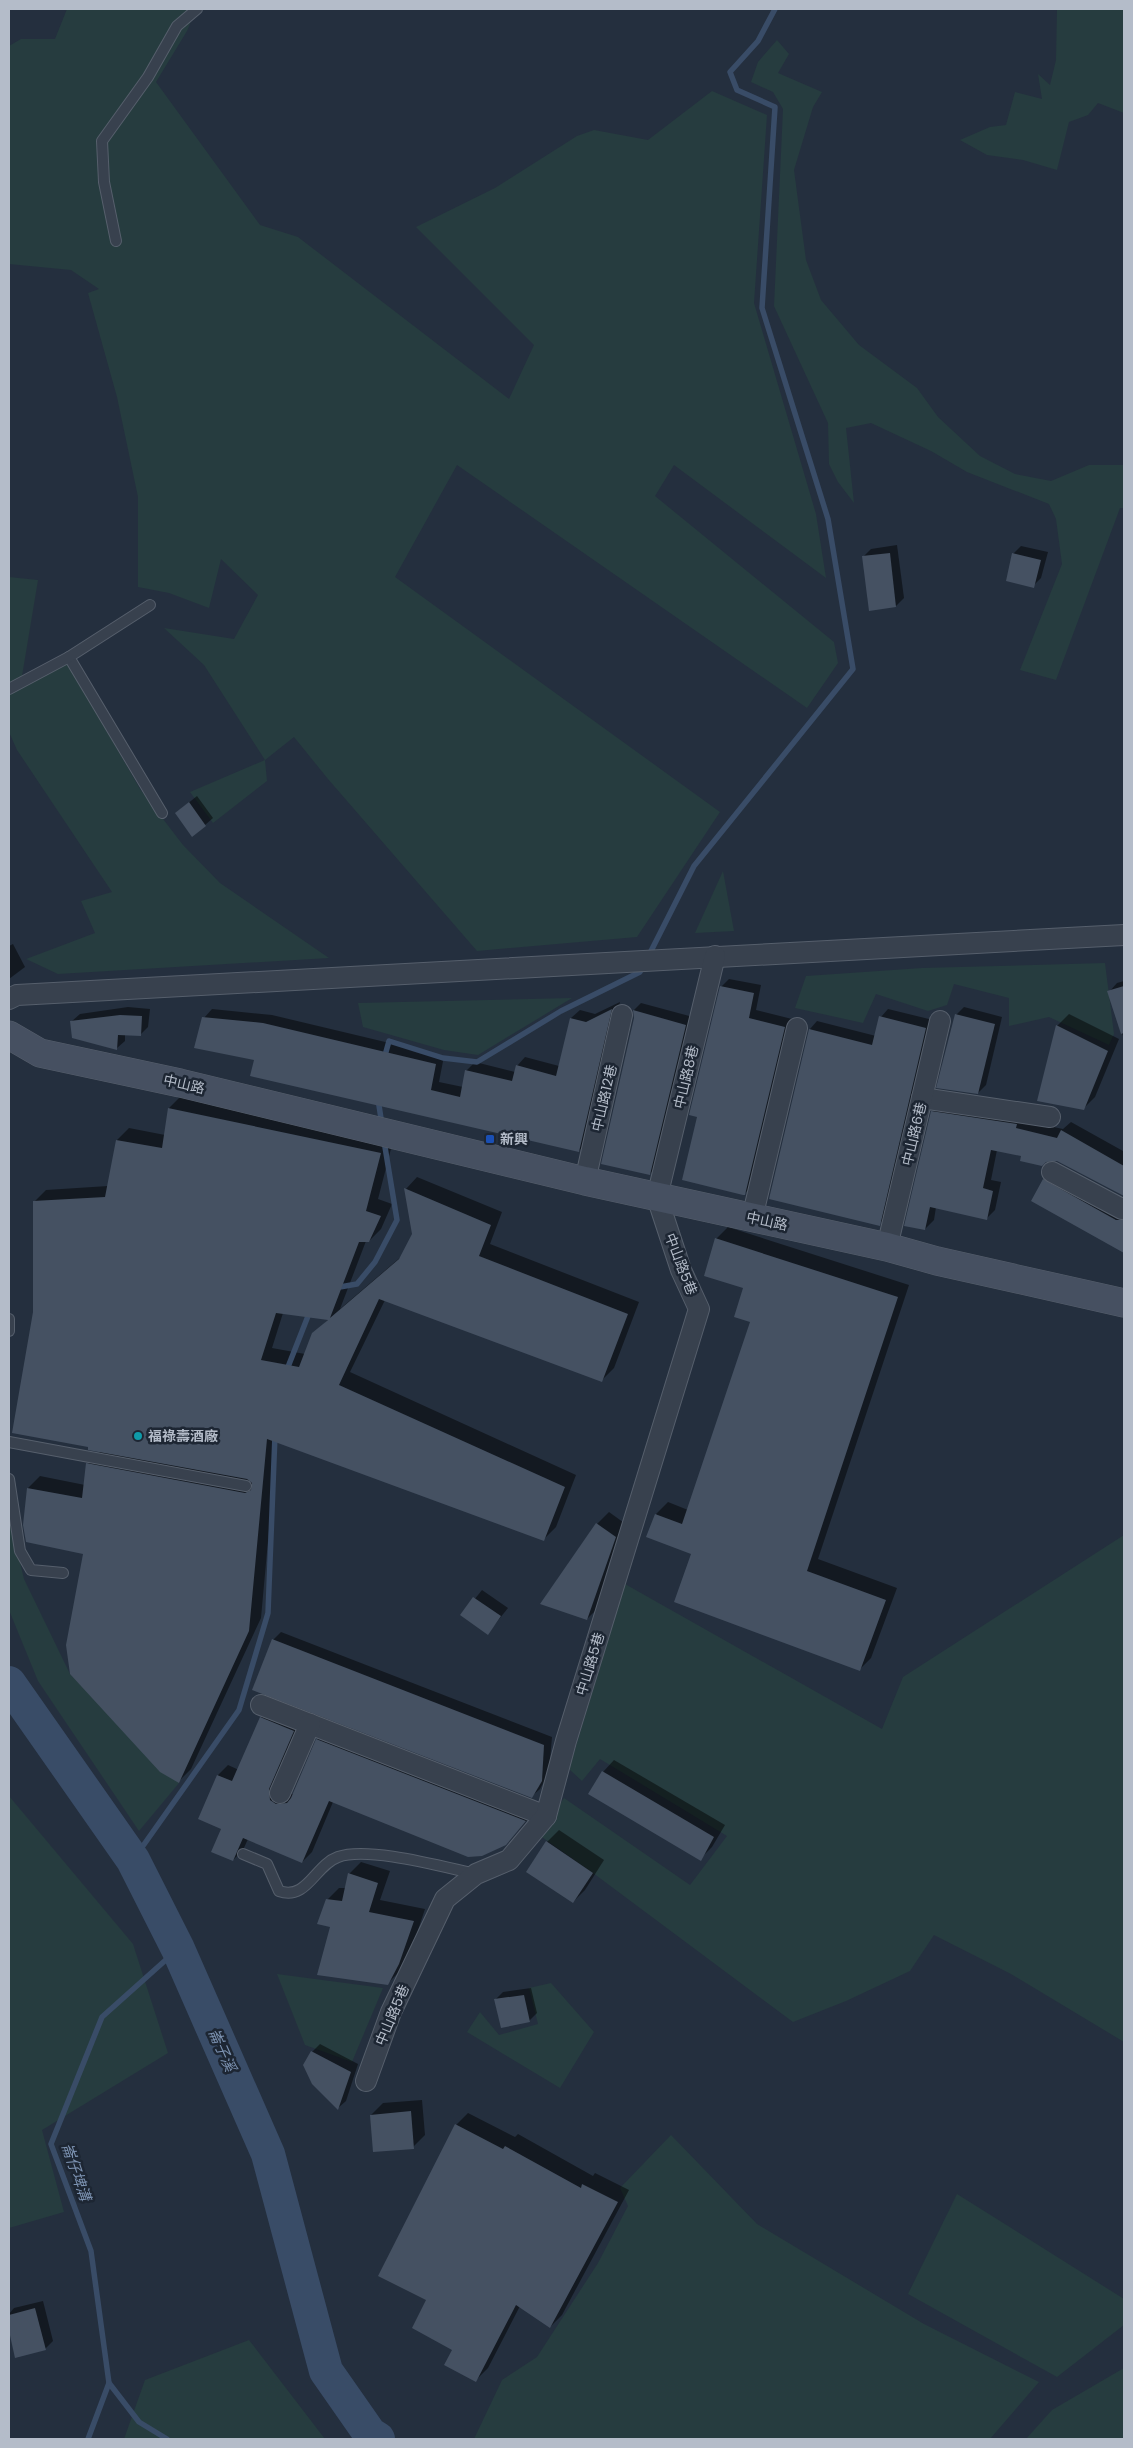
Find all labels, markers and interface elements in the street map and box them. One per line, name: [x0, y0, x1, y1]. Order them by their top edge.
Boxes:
street label: 中山路8巷: [669, 1043, 703, 1111]
street label: 中山路12巷: [587, 1062, 621, 1134]
street label: 中山路: [161, 1070, 207, 1098]
street label: 中山路6巷: [897, 1100, 931, 1168]
place label: 新興: [500, 1129, 528, 1149]
marker: 新興: [484, 1133, 496, 1145]
street label: 中山路: [744, 1207, 790, 1235]
street label: 中山路5巷: [660, 1230, 702, 1298]
place label: 福祿壽酒廠: [148, 1426, 218, 1446]
marker: 福祿壽酒廠: [132, 1430, 144, 1442]
street label: 中山路5巷: [571, 1630, 609, 1698]
street label: 中山路5巷: [370, 1981, 414, 2049]
water label: 崙子溪: [204, 2025, 242, 2076]
water label: 崙仔埤溝: [57, 2140, 97, 2206]

